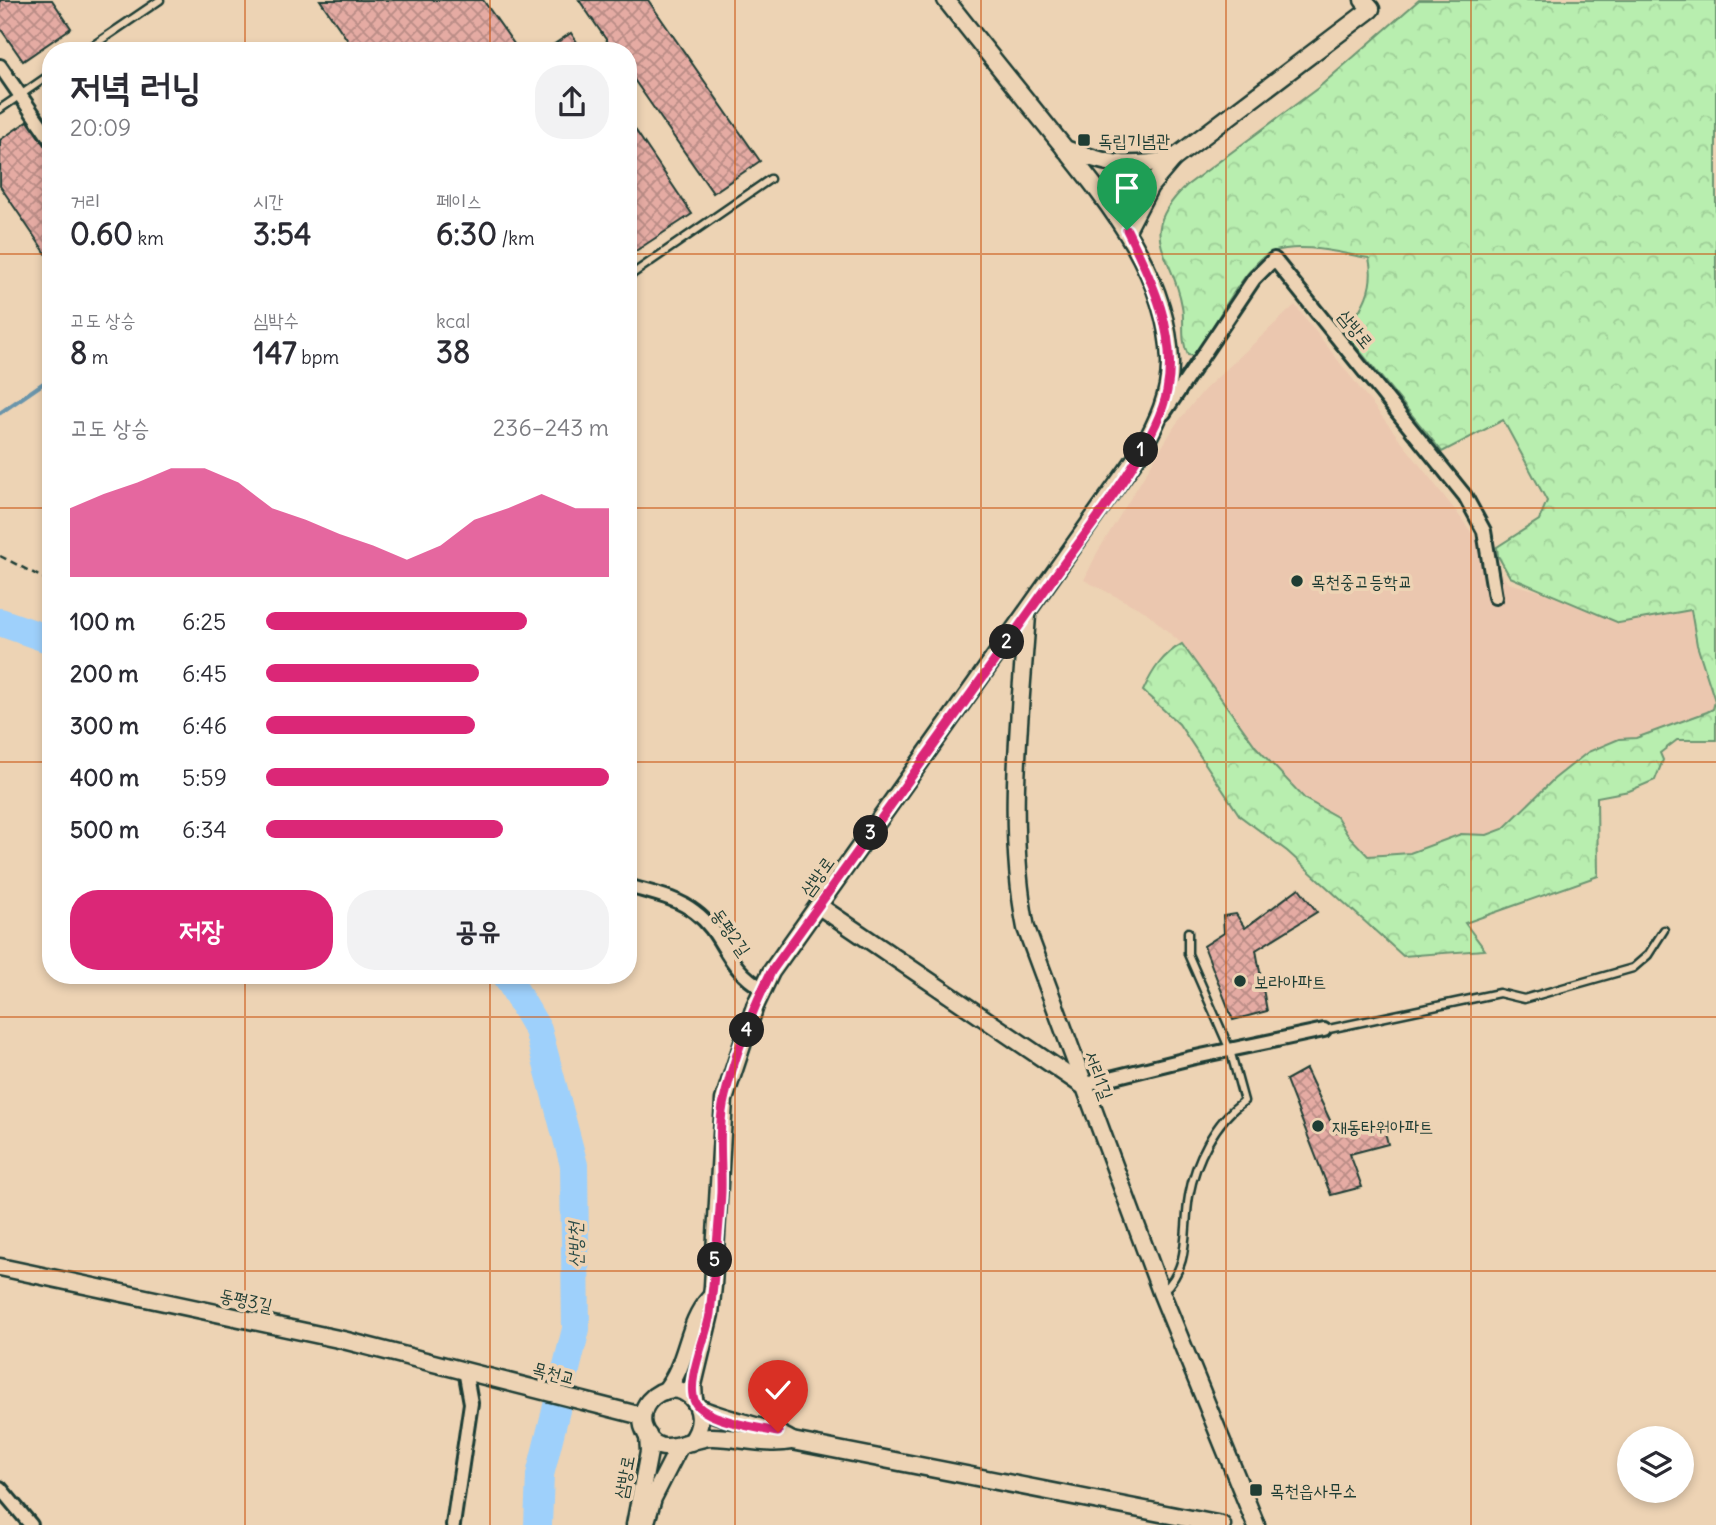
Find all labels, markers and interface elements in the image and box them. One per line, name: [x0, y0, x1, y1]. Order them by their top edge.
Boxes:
text: 저녁 러닝: [70, 63, 201, 110]
button: share: [535, 65, 609, 139]
text: 20:09: [70, 113, 131, 142]
place label: 독립기념관: [1098, 129, 1170, 152]
marker: 독립기념관: [1076, 132, 1092, 148]
pin: [1097, 158, 1157, 230]
icon: arrive: [1108, 169, 1146, 207]
text: 거리: [70, 189, 101, 213]
text: 시간: [253, 189, 284, 213]
text: 페이스: [436, 189, 482, 213]
text: 0.60: [70, 215, 133, 253]
text: 3:54: [253, 215, 311, 253]
text: 6:30: [436, 215, 497, 253]
text: km: [133, 226, 164, 250]
text: /km: [497, 226, 535, 250]
street label: 삼방로: [1333, 305, 1379, 353]
text: 고도 상승: [70, 308, 136, 332]
text: 심박수: [253, 308, 299, 332]
text: kcal: [436, 309, 470, 333]
text: 38: [436, 333, 470, 371]
text: 8: [70, 334, 87, 372]
text: 147: [253, 334, 297, 372]
text: m: [87, 345, 108, 369]
text: bpm: [297, 345, 339, 369]
text: 고도 상승: [70, 413, 150, 442]
text: 236–243 m: [493, 413, 609, 442]
pin: 1: [1124, 433, 1158, 468]
text: 1: [1137, 437, 1144, 461]
place label: 목천중고등학교: [1311, 570, 1412, 593]
marker: 목천중고등학교: [1289, 573, 1305, 589]
text: 100 m: [70, 607, 135, 636]
text: 6:25: [182, 607, 226, 636]
pin: 2: [990, 624, 1024, 660]
text: 2: [1001, 629, 1012, 653]
text: 200 m: [70, 659, 139, 688]
text: 6:45: [182, 659, 227, 688]
text: 300 m: [70, 711, 139, 740]
text: 6:46: [182, 711, 227, 740]
text: 400 m: [70, 763, 139, 792]
text: 5:59: [182, 763, 227, 792]
text: 500 m: [70, 815, 139, 844]
text: 6:34: [182, 815, 227, 844]
pin: 3: [854, 816, 888, 850]
text: 3: [865, 820, 876, 844]
street label: 삼방로: [795, 852, 839, 900]
button: 저장: [70, 890, 333, 970]
button: 공유: [347, 890, 609, 970]
street label: 동평2길: [706, 904, 756, 961]
place label: 보라아파트: [1254, 970, 1326, 993]
marker: 보라아파트: [1232, 973, 1248, 989]
pin: 4: [730, 1012, 764, 1048]
text: 4: [741, 1017, 752, 1041]
street label: 서리1길: [1080, 1047, 1119, 1103]
place label: 재동타워아파트: [1332, 1115, 1433, 1138]
marker: 재동타워아파트: [1310, 1118, 1326, 1134]
water label: 산방천: [563, 1220, 587, 1268]
pin: 5: [698, 1242, 732, 1278]
text: 5: [709, 1247, 720, 1271]
street label: 동평3길: [217, 1283, 275, 1317]
street label: 목천교: [530, 1356, 578, 1390]
pin: [748, 1360, 808, 1432]
icon: check: [759, 1371, 797, 1409]
map controls: [1617, 1426, 1694, 1503]
button: layers: [1617, 1426, 1694, 1503]
street label: 삼방로: [609, 1453, 639, 1501]
place label: 목천읍사무소: [1270, 1479, 1357, 1502]
marker: 목천읍사무소: [1248, 1482, 1264, 1498]

